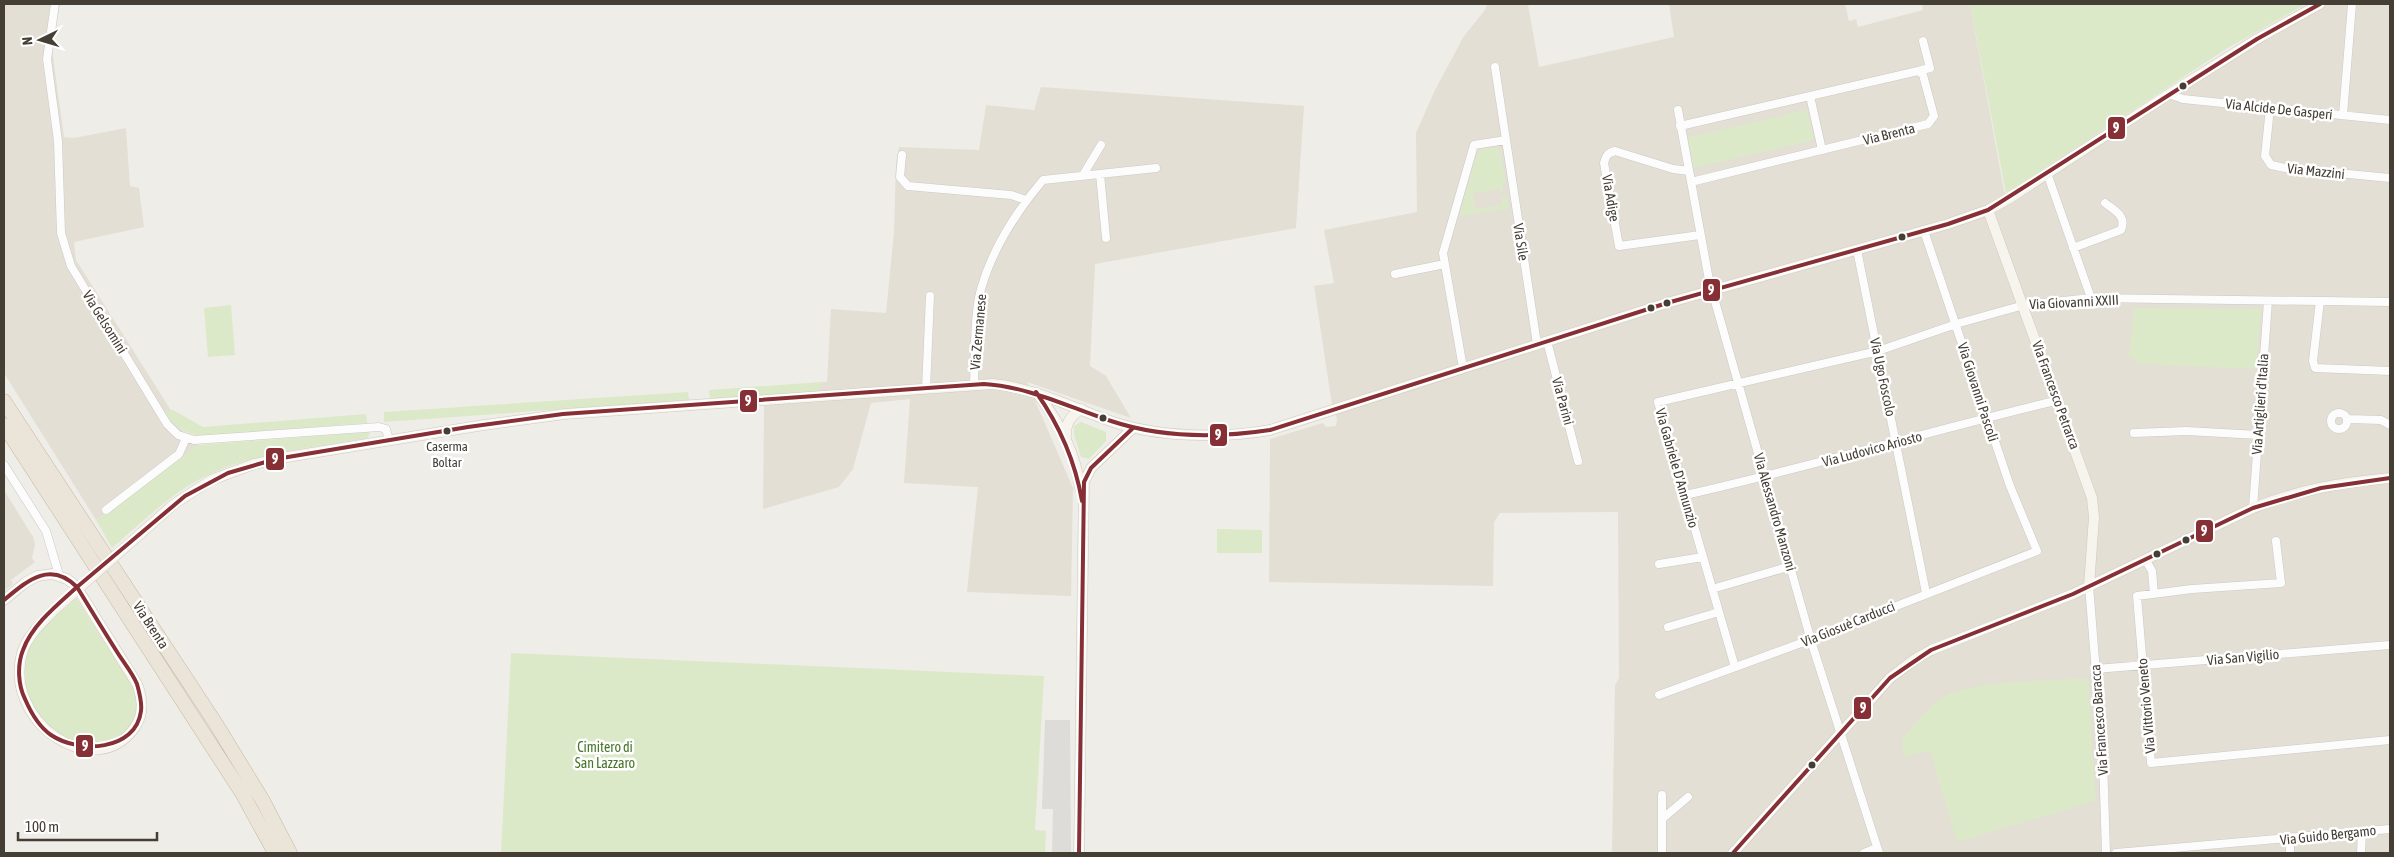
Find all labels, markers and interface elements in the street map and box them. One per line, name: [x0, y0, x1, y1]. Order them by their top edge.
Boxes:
north arrow: [15, 15, 65, 65]
text: N: [19, 36, 35, 46]
unlabelled marker: [2178, 81, 2188, 91]
street label: Via Alcide De Gasperi: [2225, 95, 2333, 123]
line badge: 9: [2107, 116, 2126, 140]
street label: Via Brenta: [1861, 120, 1917, 148]
text: 9: [2113, 120, 2120, 136]
street label: Via Mazzini: [2286, 160, 2346, 182]
street label: Via Adige: [1599, 173, 1623, 223]
street label: Via Sile: [1510, 222, 1532, 262]
unlabelled marker: [1897, 232, 1907, 242]
line badge: 9: [1702, 278, 1721, 302]
text: 9: [1708, 282, 1715, 298]
street label: Via Gelsomini: [79, 288, 131, 356]
street label: Via Giovanni XXIII: [2029, 292, 2119, 312]
street label: Via Zermanese: [967, 293, 989, 371]
unlabelled marker: [1662, 298, 1672, 308]
unlabelled marker: [1646, 303, 1656, 313]
street label: Via Ugo Foscolo: [1867, 336, 1899, 418]
street label: Via Francesco Petrarca: [2029, 338, 2083, 452]
street label: Via Giovanni Pascoli: [1954, 340, 2002, 444]
street label: Via Artiglieri d'Italia: [2248, 353, 2272, 455]
street label: Via Parini: [1549, 375, 1577, 427]
line badge: 9: [739, 389, 758, 413]
text: 9: [745, 393, 752, 409]
street label: Via Gabriele D'Annunzio: [1652, 406, 1702, 530]
unlabelled marker: [1098, 413, 1108, 423]
line badge: 9: [1209, 423, 1228, 447]
marker: Caserma Boltar: [442, 426, 452, 436]
text: 9: [1215, 427, 1222, 443]
street label: Via Ludovico Ariosto: [1820, 428, 1924, 470]
place label: Caserma Boltar: [426, 439, 468, 470]
line badge: 9: [265, 447, 285, 471]
text: 9: [272, 451, 279, 467]
street label: Via Alessandro Manzoni: [1751, 451, 1799, 573]
line badge: 9: [2195, 519, 2214, 543]
text: 9: [2201, 523, 2208, 539]
unlabelled marker: [2181, 535, 2191, 545]
unlabelled marker: [2152, 549, 2162, 559]
street label: Via Brenta: [130, 598, 172, 652]
street label: Via Giosuè Carducci: [1799, 598, 1897, 650]
street label: Via San Vigilio: [2206, 646, 2280, 668]
street label: Via Vittorio Veneto: [2134, 658, 2158, 754]
street label: Via Francesco Baracca: [2087, 664, 2111, 776]
line badge: 9: [1853, 696, 1872, 720]
text: 9: [1860, 700, 1867, 716]
line badge: 9: [75, 734, 94, 758]
text: 9: [82, 738, 89, 754]
park label: Cimitero di San Lazzaro: [575, 739, 635, 771]
unlabelled marker: [1807, 760, 1817, 770]
scale bar: [18, 810, 156, 842]
text: 100 m: [25, 818, 59, 835]
street label: Via Guido Bergamo: [2279, 822, 2377, 848]

